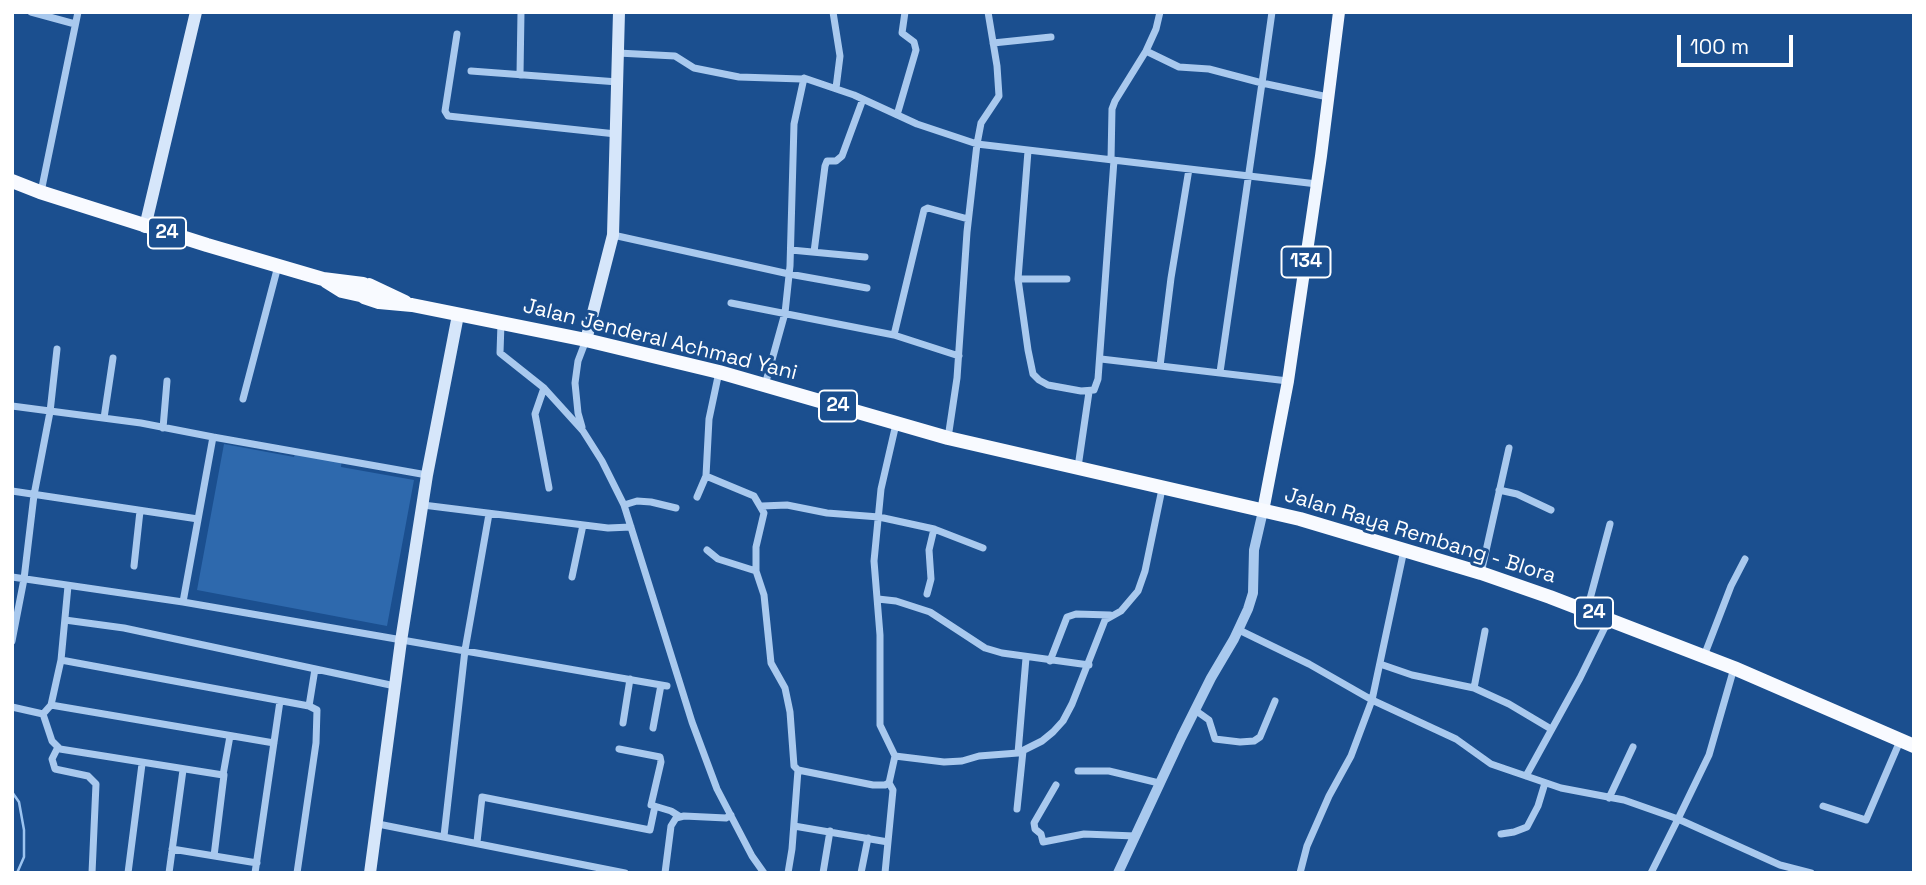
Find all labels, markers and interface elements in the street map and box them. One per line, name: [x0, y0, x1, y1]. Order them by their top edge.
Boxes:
scale bar: [1681, 21, 1797, 65]
text: 100 m: [1690, 33, 1749, 60]
road number: 24: [148, 218, 186, 248]
road number: 134: [1282, 246, 1330, 278]
street label: Jalan Jenderal Achmad Yani: [520, 294, 800, 386]
road number: 24: [819, 390, 857, 422]
street label: Jalan Raya Rembang - Blora: [1281, 483, 1559, 589]
road number: 24: [1575, 598, 1613, 628]

